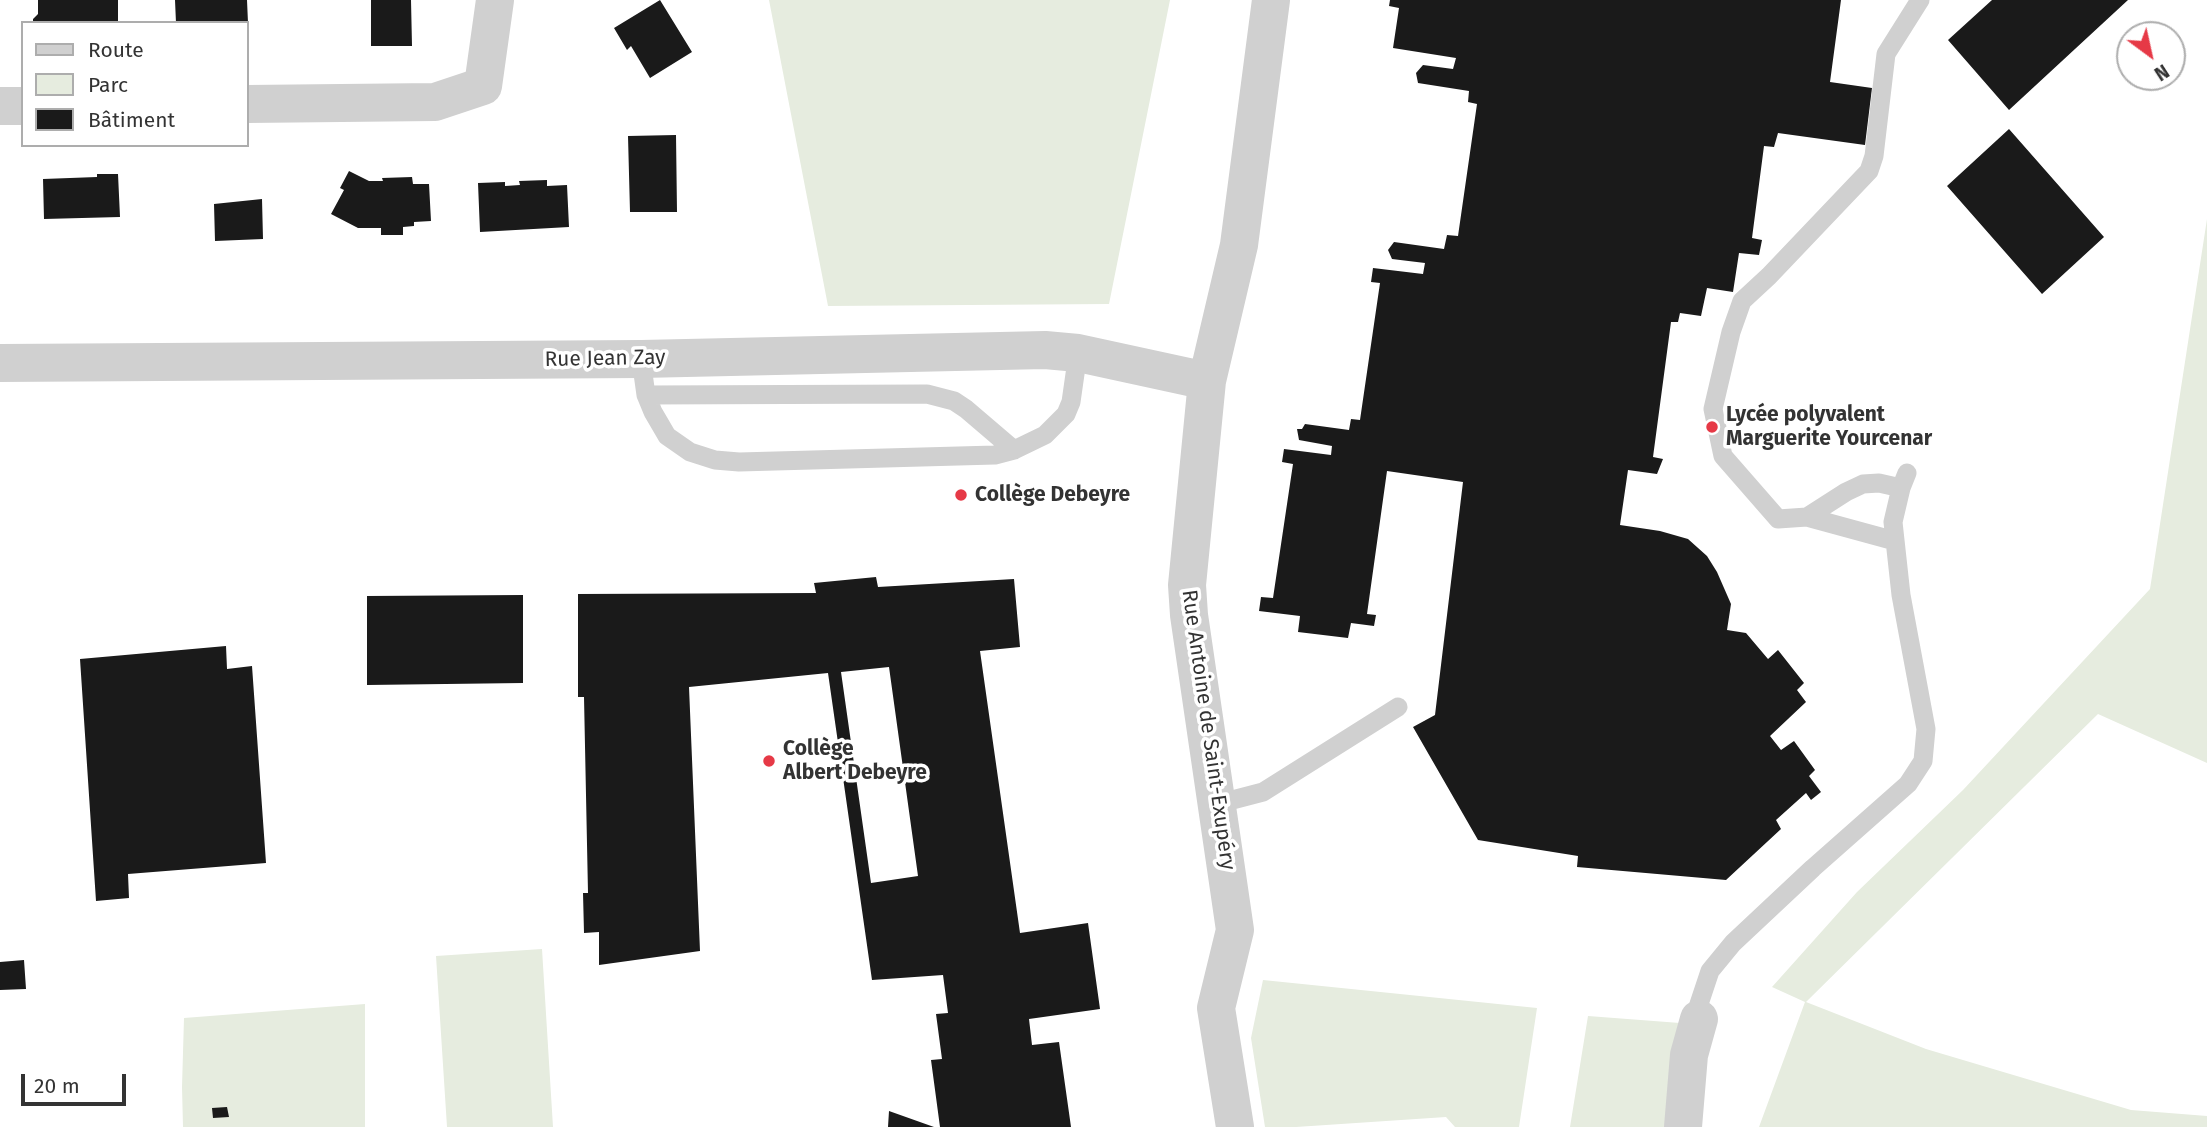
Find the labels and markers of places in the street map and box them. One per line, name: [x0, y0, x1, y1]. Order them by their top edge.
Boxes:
place label: Lycée polyvalent Marguerite Yourcenar: [1726, 402, 1932, 452]
marker: Lycée polyvalent Marguerite Yourcenar: [1704, 419, 1720, 435]
place label: Collège Debeyre: [975, 482, 1130, 508]
marker: Collège Debeyre: [953, 487, 969, 503]
place label: Collège Albert Debeyre: [783, 736, 927, 786]
marker: Collège Albert Debeyre: [761, 753, 777, 769]

